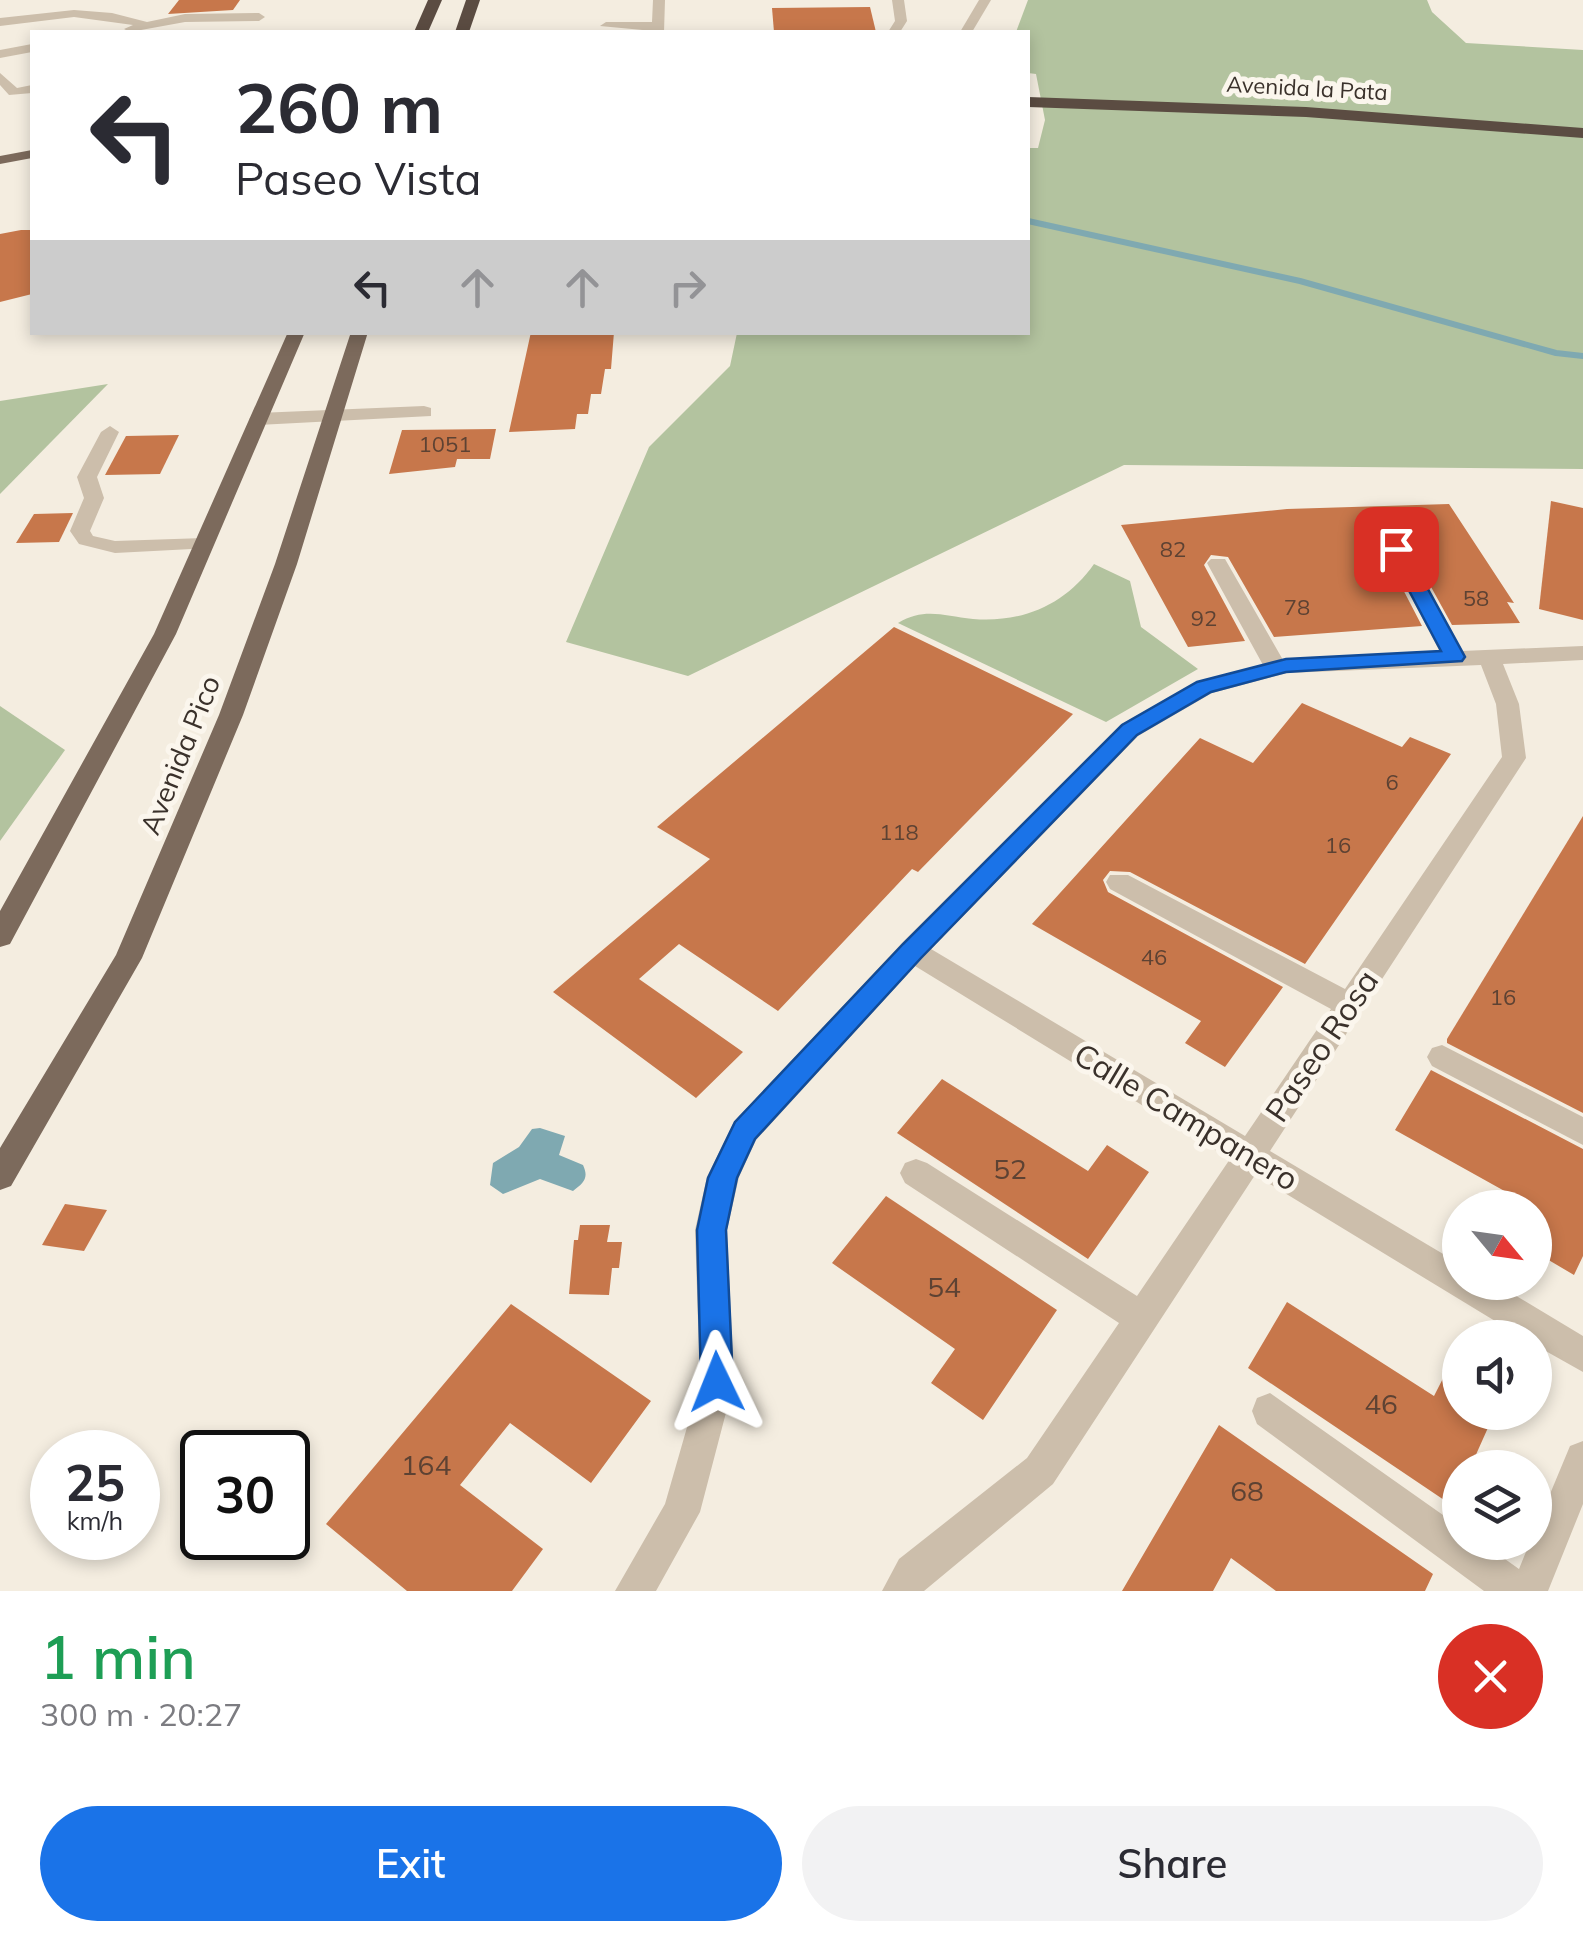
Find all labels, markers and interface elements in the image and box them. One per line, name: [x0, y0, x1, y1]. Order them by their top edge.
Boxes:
text: 260 m: [235, 63, 443, 151]
icon: left: [70, 70, 200, 200]
street label: Avenida la Pata: [1226, 70, 1388, 106]
text: Paseo Vista: [235, 150, 481, 206]
icon: left: [345, 260, 400, 315]
icon: ahead: [450, 260, 505, 315]
icon: ahead: [555, 260, 610, 315]
icon: right: [660, 260, 715, 315]
house number: 1051: [419, 430, 471, 458]
pin: [1354, 507, 1439, 592]
icon: arrive: [1369, 522, 1424, 577]
house number: 82: [1160, 535, 1186, 563]
house number: 58: [1463, 584, 1489, 612]
house number: 78: [1284, 593, 1310, 621]
house number: 92: [1191, 604, 1217, 632]
street label: Avenida Pico: [132, 670, 227, 839]
house number: 6: [1385, 768, 1399, 796]
house number: 118: [879, 818, 919, 846]
house number: 16: [1325, 831, 1351, 859]
house number: 46: [1141, 943, 1167, 971]
street label: Paseo Rosa: [1256, 962, 1386, 1129]
house number: 16: [1490, 983, 1516, 1011]
street label: Calle Campanero: [1067, 1033, 1306, 1199]
house number: 52: [993, 1151, 1027, 1186]
north arrow: [1442, 1190, 1552, 1300]
map controls: [1442, 1190, 1552, 1560]
house number: 54: [927, 1269, 961, 1304]
button: sound: [1442, 1320, 1552, 1430]
position arrow: [665, 1330, 769, 1434]
house number: 46: [1364, 1386, 1398, 1421]
speed limit sign: 30: [180, 1430, 310, 1560]
house number: 164: [401, 1447, 451, 1482]
button: layers: [1442, 1450, 1552, 1560]
text: 25: [65, 1451, 125, 1514]
house number: 68: [1230, 1473, 1264, 1508]
text: km/h: [67, 1505, 123, 1536]
text: 1 min: [40, 1619, 196, 1694]
button: close: [1438, 1624, 1543, 1729]
text: 300 m · 20:27: [40, 1694, 242, 1734]
button: Exit: [40, 1806, 782, 1921]
button: Share: [802, 1806, 1543, 1921]

